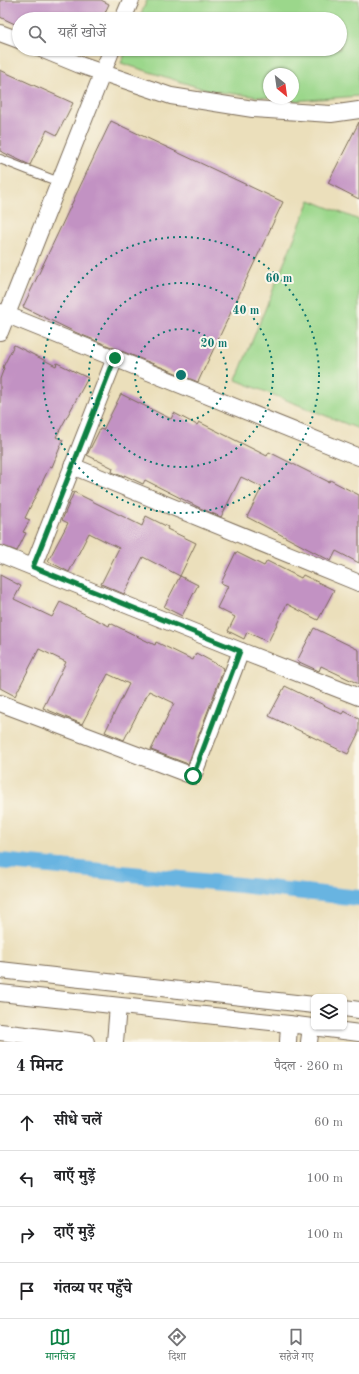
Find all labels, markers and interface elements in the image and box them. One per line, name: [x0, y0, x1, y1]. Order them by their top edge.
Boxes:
search box: [12, 12, 347, 56]
icon: search: [26, 23, 48, 45]
text: यहाँ खोजें: [58, 26, 106, 41]
north arrow: [263, 68, 299, 104]
text: 60 m: [266, 273, 293, 285]
text: 40 m: [233, 305, 260, 317]
text: 20 m: [201, 338, 228, 350]
route end: [106, 349, 124, 367]
centre of rings: [174, 368, 188, 382]
route start: [184, 767, 202, 785]
map controls: [311, 994, 347, 1030]
button: layers: [311, 994, 347, 1030]
text: 4 मिनट: [16, 1058, 63, 1075]
text: पैदल · 260 m: [274, 1060, 343, 1073]
icon: ahead: [16, 1112, 38, 1134]
text: सीधे चलें: [54, 1114, 102, 1129]
text: 60 m: [314, 1116, 343, 1129]
icon: left: [16, 1168, 38, 1190]
text: बाएँ मुड़ें: [54, 1170, 95, 1185]
text: 100 m: [306, 1172, 343, 1185]
icon: right: [16, 1224, 38, 1246]
text: दाएँ मुड़ें: [54, 1226, 95, 1241]
text: 100 m: [306, 1228, 343, 1241]
icon: arrive: [16, 1280, 38, 1302]
text: गंतव्य पर पहुँचे: [54, 1282, 132, 1297]
tab: मानचित्र: [45, 1326, 75, 1367]
tab: दिशा: [166, 1326, 188, 1367]
tab: सहेजे गए: [279, 1326, 314, 1367]

